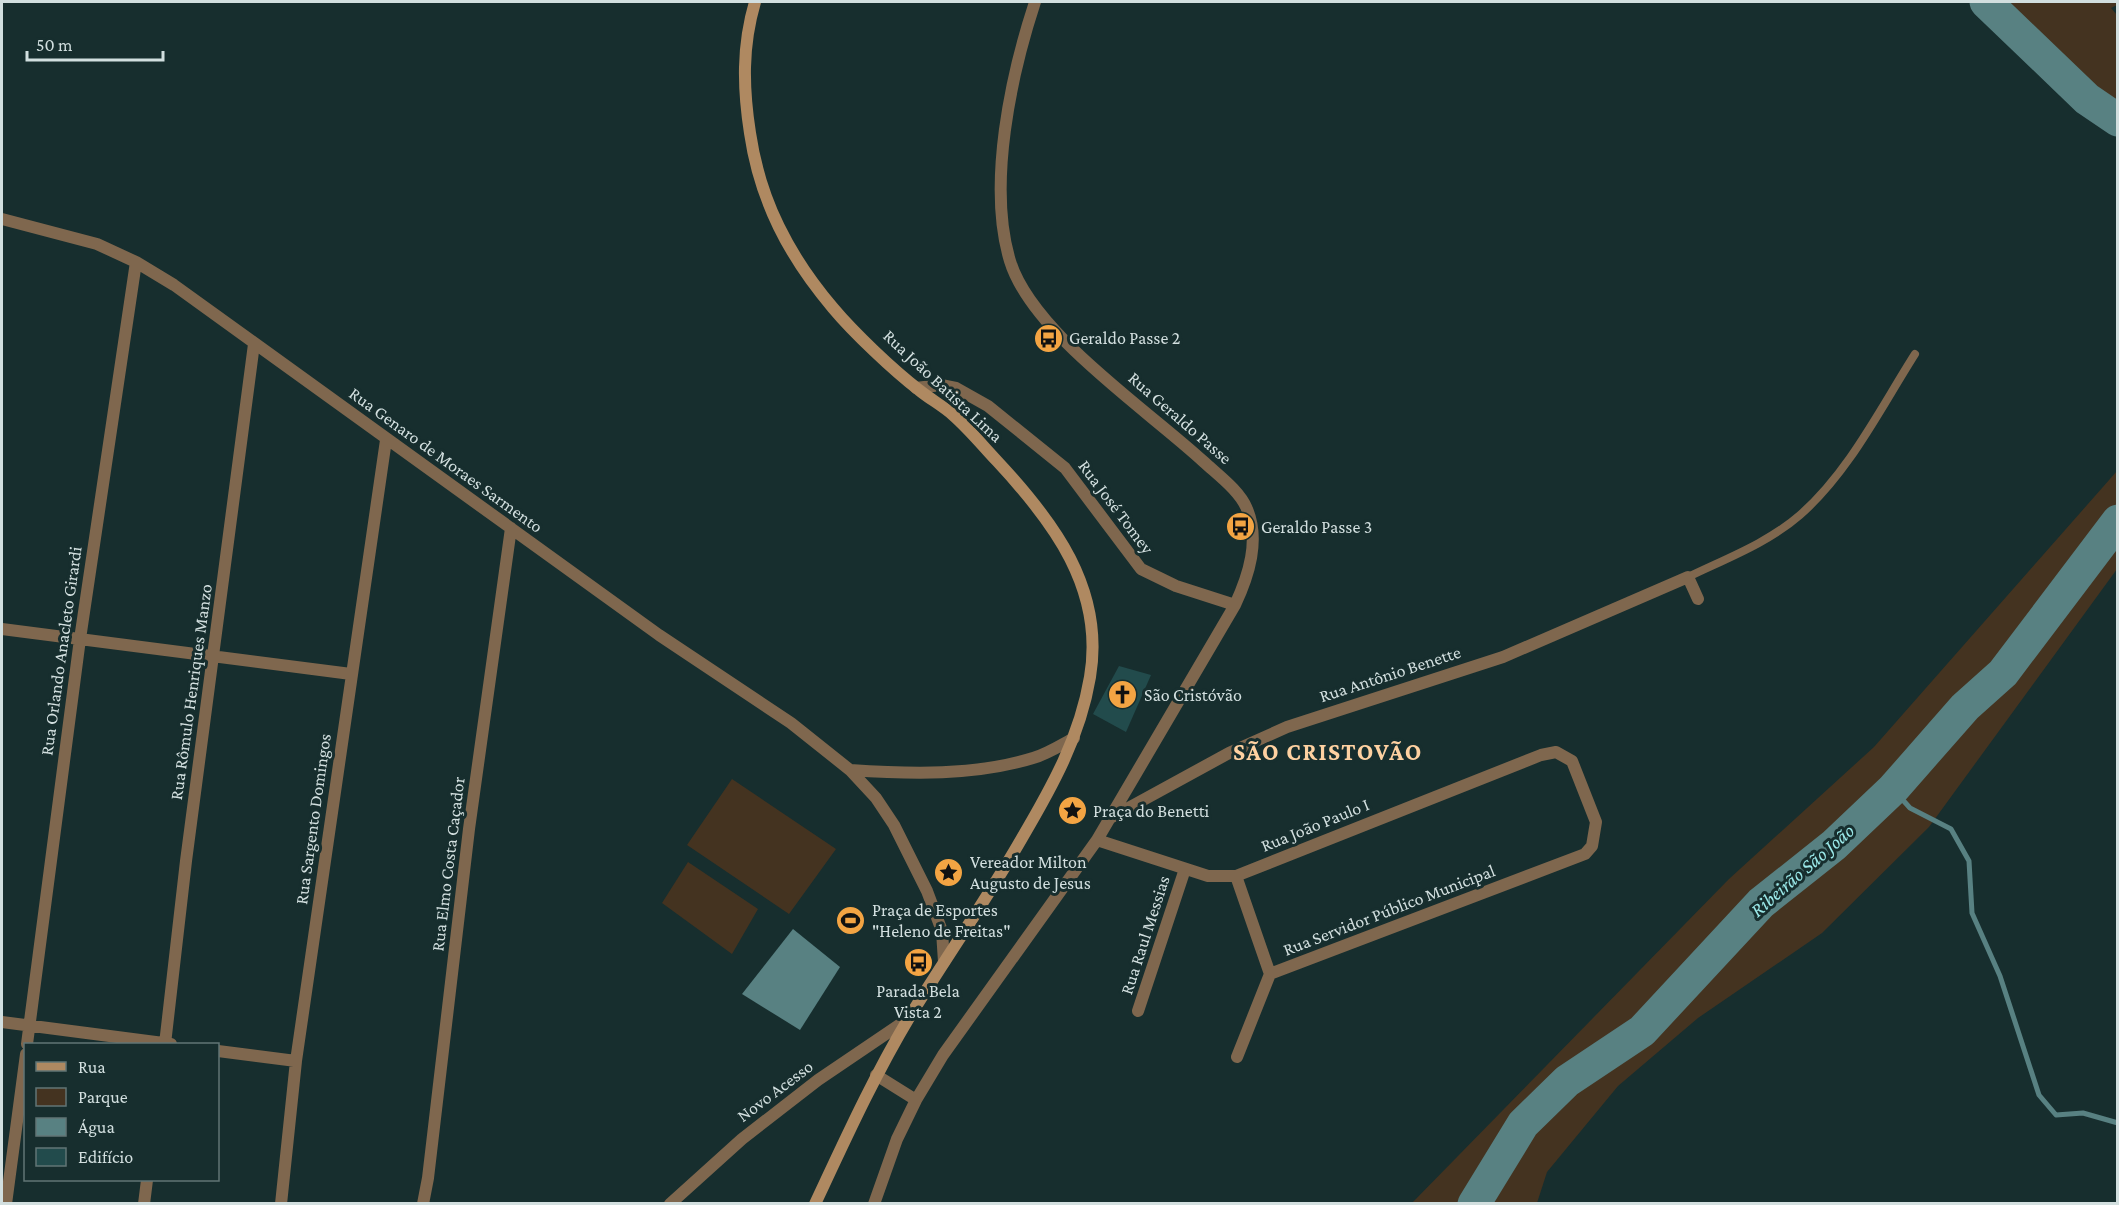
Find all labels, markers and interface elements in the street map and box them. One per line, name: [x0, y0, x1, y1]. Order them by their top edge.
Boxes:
scale bar: [27, 24, 164, 62]
text: 50 m: [36, 35, 73, 55]
bus stop icon: Geraldo Passe 2: [1032, 322, 1064, 354]
street label: Rua João Batista Lima: [879, 326, 1007, 446]
place label: Geraldo Passe 2: [1069, 328, 1180, 348]
street label: Rua Geraldo Passe: [1124, 368, 1236, 468]
street label: Rua Genaro de Moraes Sarmento: [345, 383, 547, 537]
street label: Rua José Tomey: [1074, 456, 1158, 558]
bus stop icon: Geraldo Passe 3: [1224, 511, 1256, 543]
place label: Geraldo Passe 3: [1261, 517, 1372, 537]
street label: Rua Orlando Anacleto Girardi: [36, 545, 86, 757]
street label: Rua Rômulo Henriques Manzo: [166, 583, 216, 801]
street label: Rua Antônio Benette: [1317, 642, 1463, 706]
church icon: São Cristóvão: [1107, 679, 1139, 711]
place label: São Cristóvão: [1144, 685, 1242, 705]
street label: Rua Sargento Domingos: [291, 732, 335, 906]
district label: SÃO CRISTOVÃO: [1233, 738, 1423, 765]
street label: Rua Elmo Costa Caçador: [427, 775, 469, 952]
street label: Rua João Paulo I: [1258, 794, 1372, 856]
place icon: Praça do Benetti: [1056, 795, 1088, 827]
place label: Praça do Benetti: [1093, 801, 1210, 821]
water label: Ribeirão São João: [1746, 819, 1859, 922]
place label: Vereador Milton Augusto de Jesus: [970, 852, 1091, 893]
place icon: Vereador Milton Augusto de Jesus: [933, 856, 965, 888]
street label: Rua Servidor Público Municipal: [1280, 860, 1498, 960]
street label: Rua Raul Messias: [1116, 873, 1174, 997]
place label: Praça de Esportes "Heleno de Freitas": [872, 900, 1011, 941]
sports icon: Praça de Esportes "Heleno de Freitas": [835, 904, 867, 936]
bus stop icon: Parada Bela Vista 2: [902, 946, 934, 978]
place label: Parada Bela Vista 2: [876, 981, 960, 1022]
legend: [24, 1043, 219, 1181]
street label: Novo Acesso: [733, 1056, 817, 1126]
text: Rua: [78, 1057, 106, 1077]
text: Parque: [78, 1087, 128, 1107]
text: Água: [78, 1117, 115, 1137]
text: Edifício: [78, 1147, 133, 1167]

